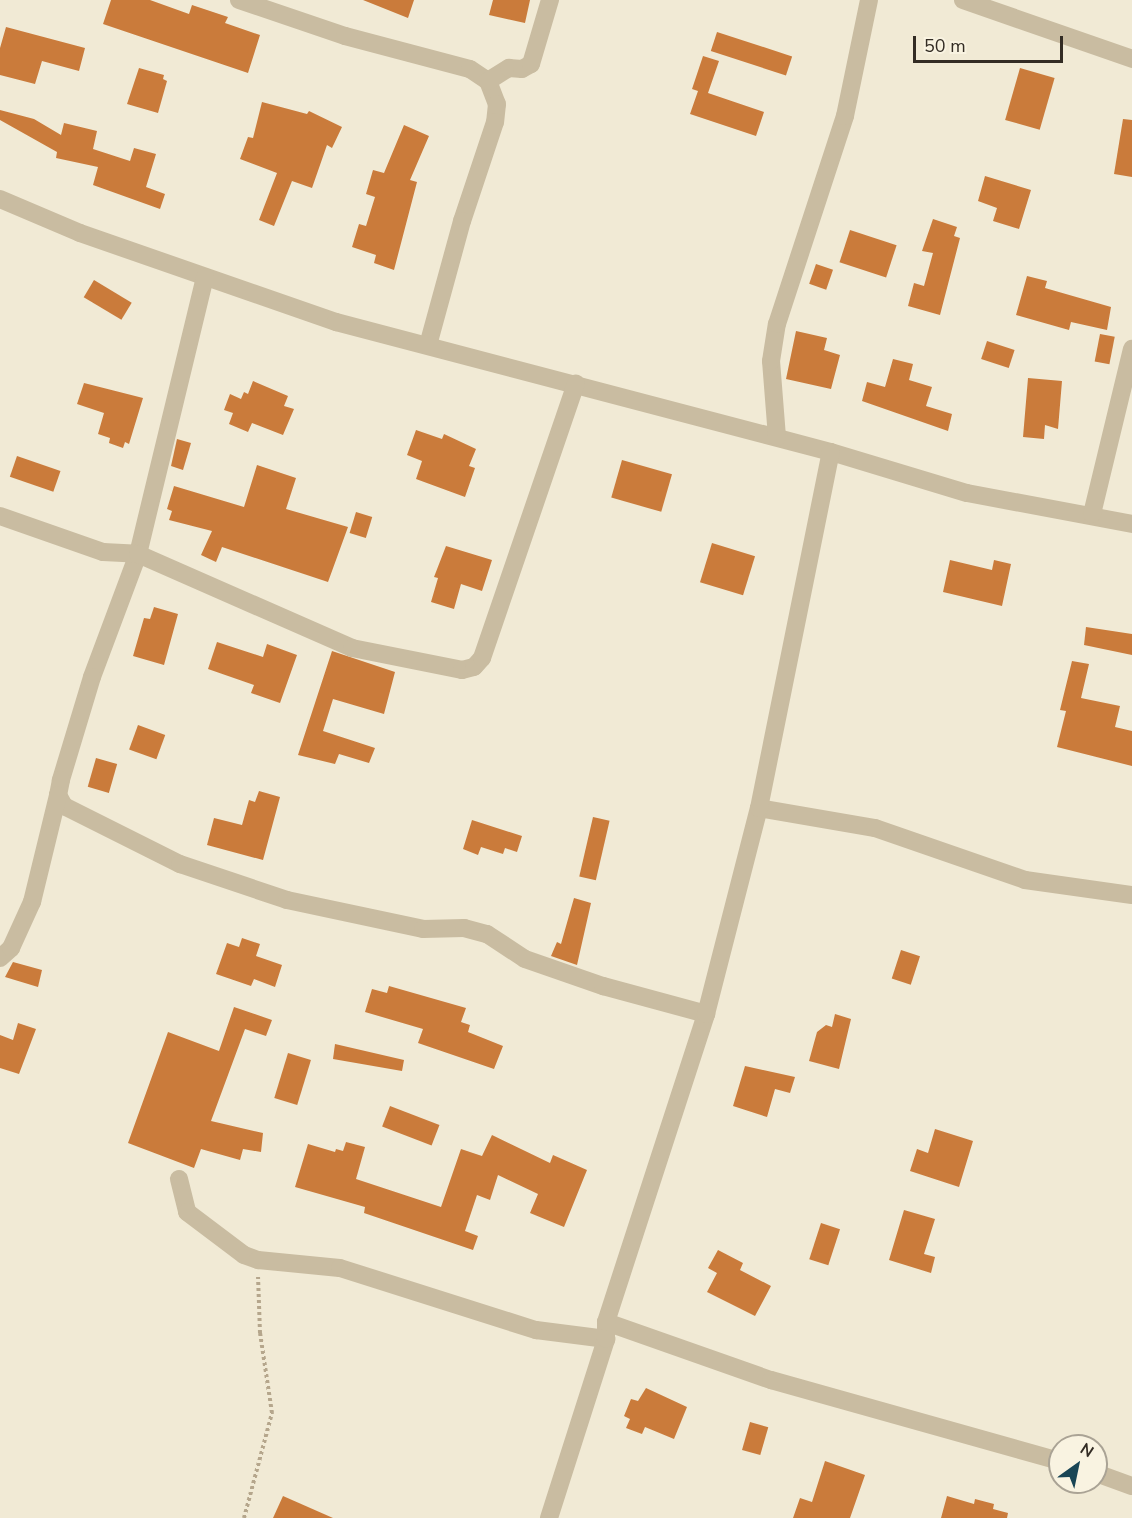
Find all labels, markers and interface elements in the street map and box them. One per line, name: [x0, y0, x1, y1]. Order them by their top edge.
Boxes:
scale bar: [916, 24, 1066, 62]
text: 50 m: [924, 34, 966, 58]
north arrow: [1048, 1434, 1108, 1494]
text: N: [1076, 1438, 1098, 1463]

